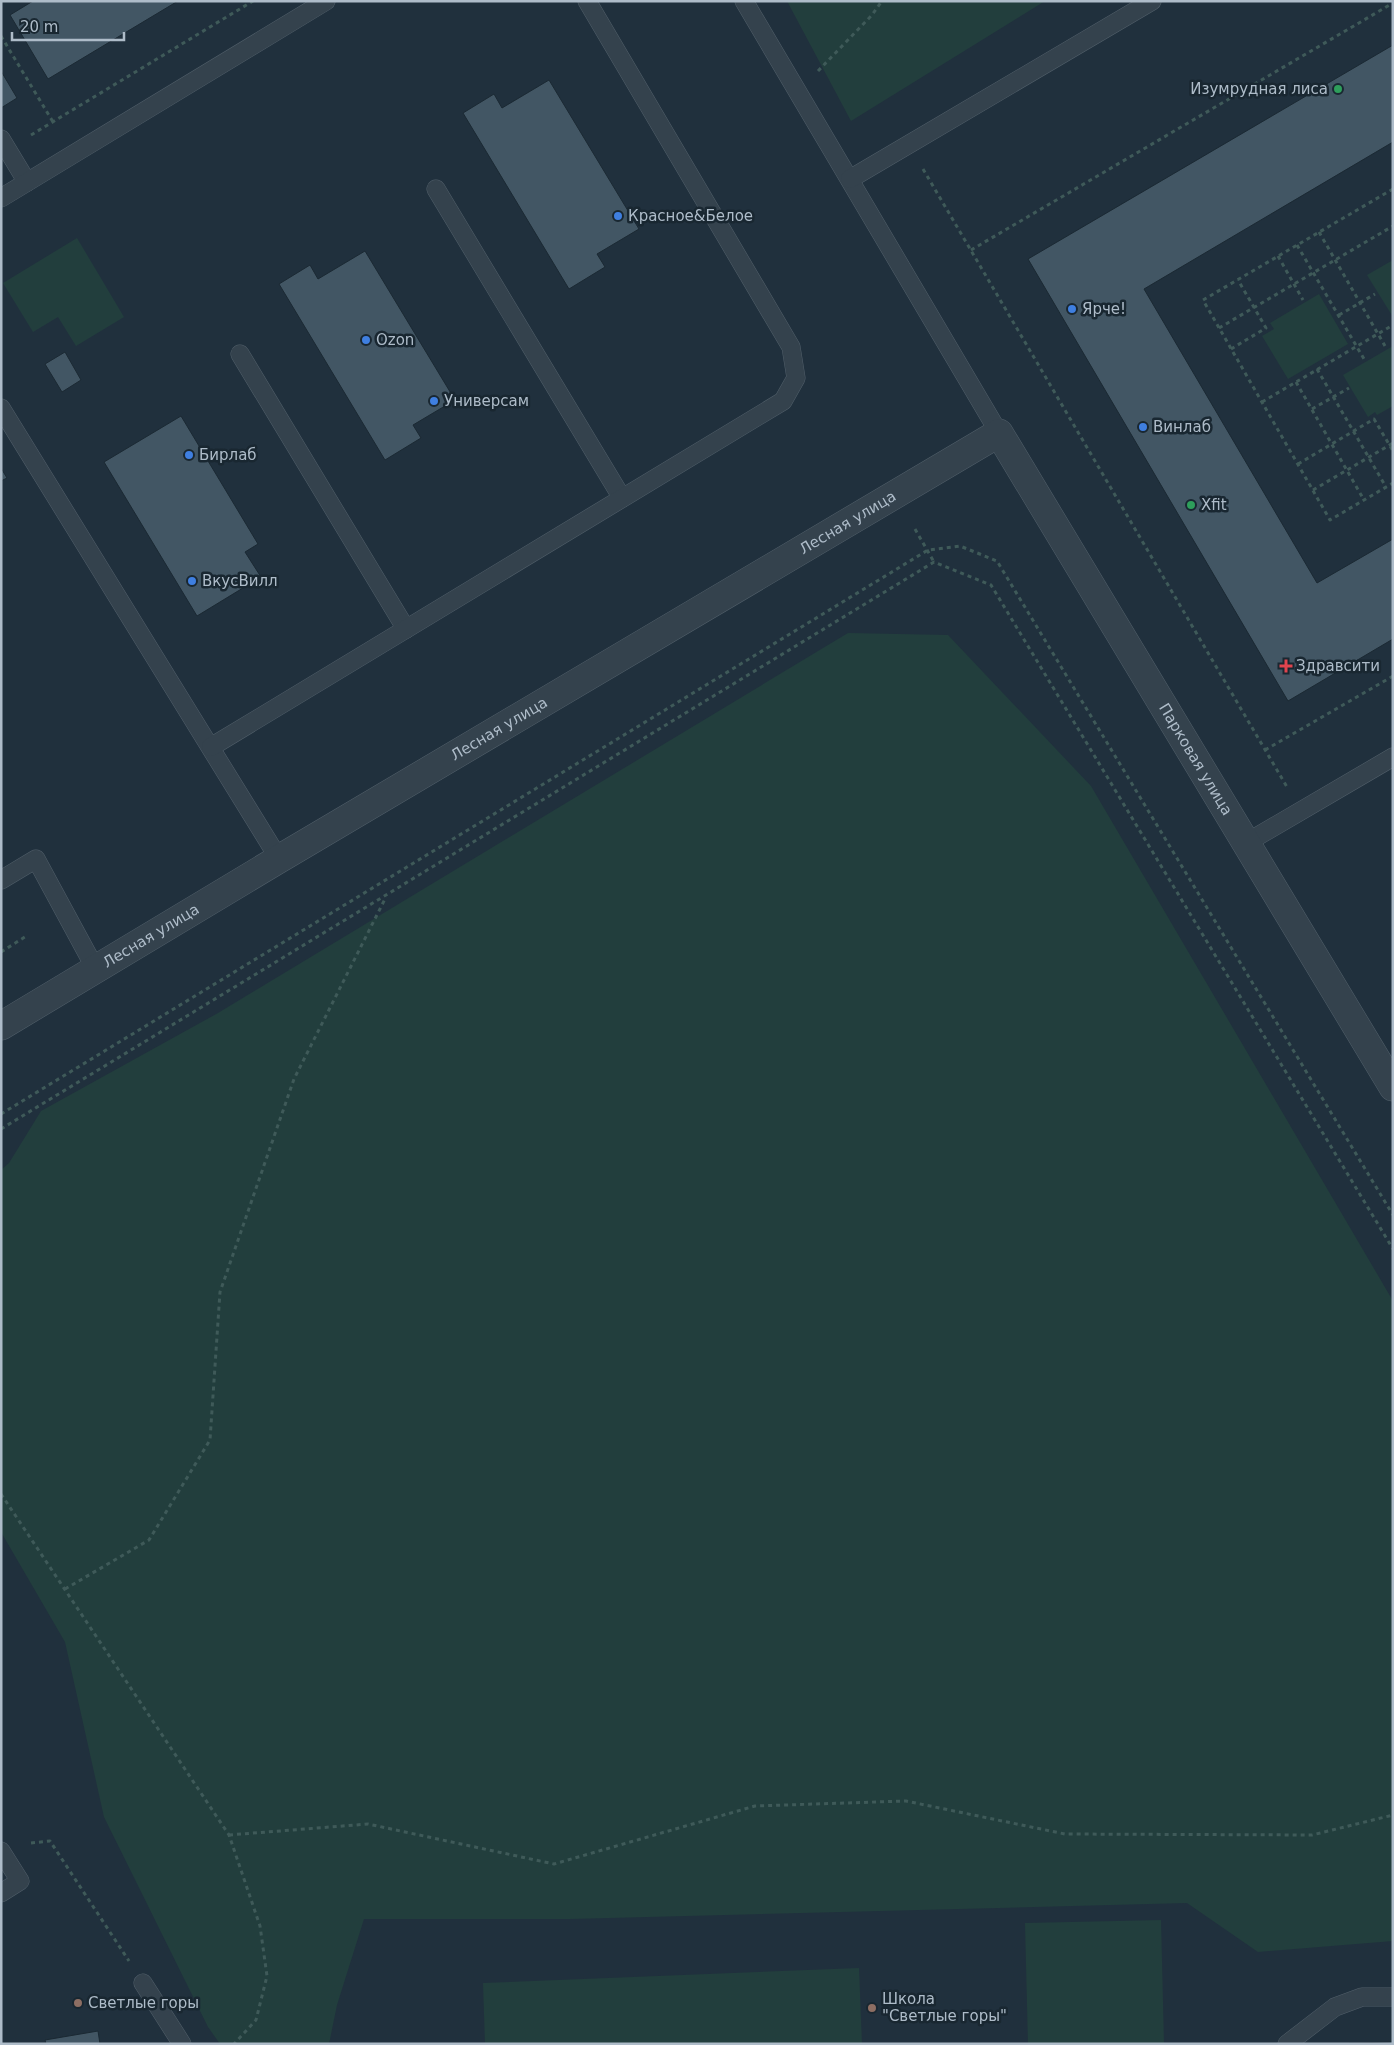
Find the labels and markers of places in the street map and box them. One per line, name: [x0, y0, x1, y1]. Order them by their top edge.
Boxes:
place label: Изумрудная лиса: [1190, 80, 1328, 98]
marker: Изумрудная лиса: [1332, 83, 1344, 95]
place label: Красное&Белое: [628, 207, 753, 225]
marker: Красное&Белое: [612, 210, 624, 222]
place label: Ярче!: [1082, 300, 1126, 318]
marker: Ярче!: [1066, 303, 1078, 315]
place label: Ozon: [376, 331, 414, 349]
marker: Ozon: [360, 334, 372, 346]
place label: Универсам: [444, 392, 529, 410]
marker: Универсам: [428, 395, 440, 407]
place label: Винлаб: [1153, 418, 1211, 436]
marker: Винлаб: [1137, 421, 1149, 433]
place label: Бирлаб: [199, 446, 257, 464]
marker: Бирлаб: [183, 449, 195, 461]
place label: Xfit: [1201, 496, 1227, 514]
marker: Xfit: [1185, 499, 1197, 511]
place label: ВкусВилл: [202, 572, 278, 590]
marker: ВкусВилл: [186, 575, 198, 587]
place label: Здравсити: [1296, 657, 1380, 675]
marker: Здравсити: [1280, 660, 1292, 672]
place label: Школа "Светлые горы": [882, 1990, 1007, 2025]
place label: Светлые горы: [88, 1994, 199, 2012]
marker: Светлые горы: [72, 1997, 84, 2009]
marker: Школа "Светлые горы": [866, 2002, 878, 2014]

